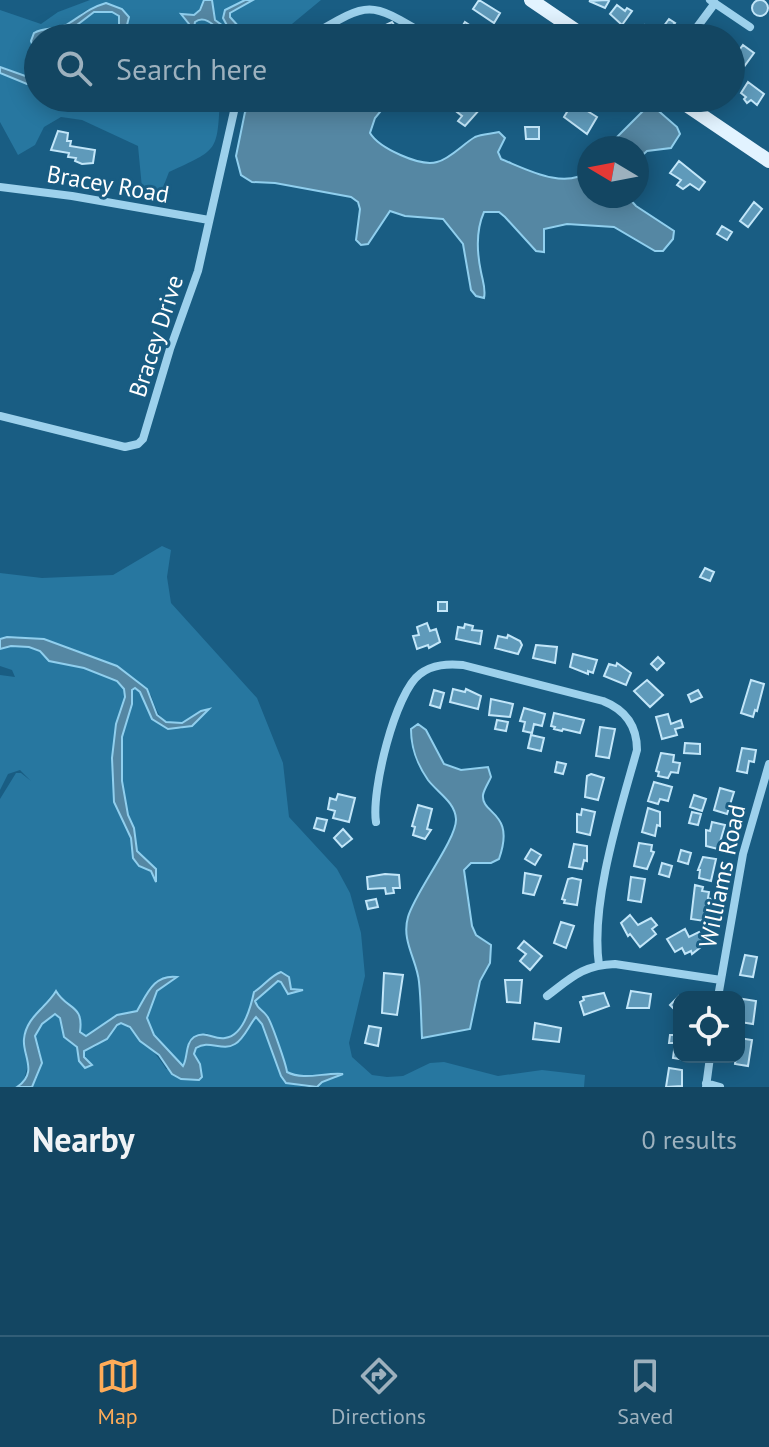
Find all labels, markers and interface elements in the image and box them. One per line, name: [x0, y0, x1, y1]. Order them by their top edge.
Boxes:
search box: [24, 24, 745, 112]
icon: search: [52, 46, 96, 90]
text: Search here: [116, 49, 267, 88]
north arrow: [577, 136, 649, 208]
street label: Bracey Road: [44, 158, 172, 210]
street label: Bracey Drive: [122, 271, 190, 401]
street label: Williams Road: [692, 802, 752, 950]
map controls: [673, 991, 745, 1063]
button: locate: [673, 991, 745, 1063]
text: Nearby: [32, 1117, 134, 1161]
text: 0 results: [642, 1123, 737, 1156]
tab: Map: [96, 1354, 140, 1430]
tab: Directions: [331, 1354, 426, 1430]
tab: Saved: [617, 1354, 673, 1430]

